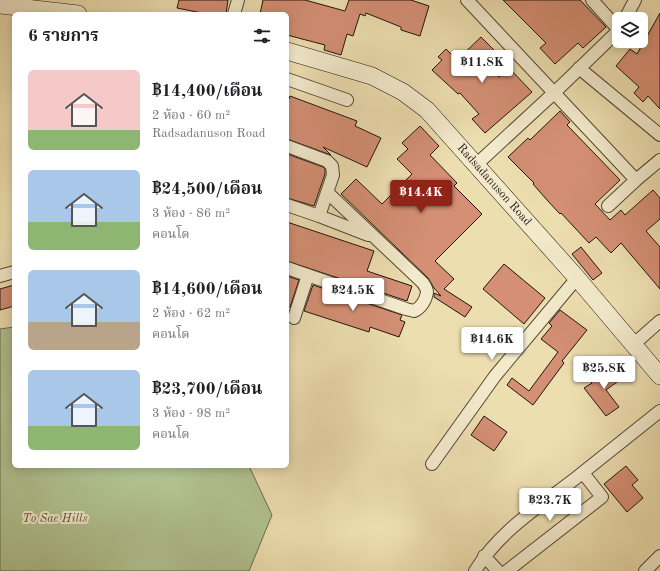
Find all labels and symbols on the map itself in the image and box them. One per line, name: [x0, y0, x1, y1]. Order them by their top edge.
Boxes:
pin: ฿11.8K: [449, 50, 515, 84]
street label: Radsadanuson Road: [455, 142, 533, 228]
pin: ฿14.4K: [388, 180, 454, 214]
pin: ฿24.5K: [320, 278, 386, 312]
pin: ฿14.6K: [459, 327, 525, 361]
pin: ฿25.8K: [571, 356, 637, 390]
pin: ฿23.7K: [517, 488, 583, 522]
park label: To Sae Hills: [23, 513, 87, 525]

